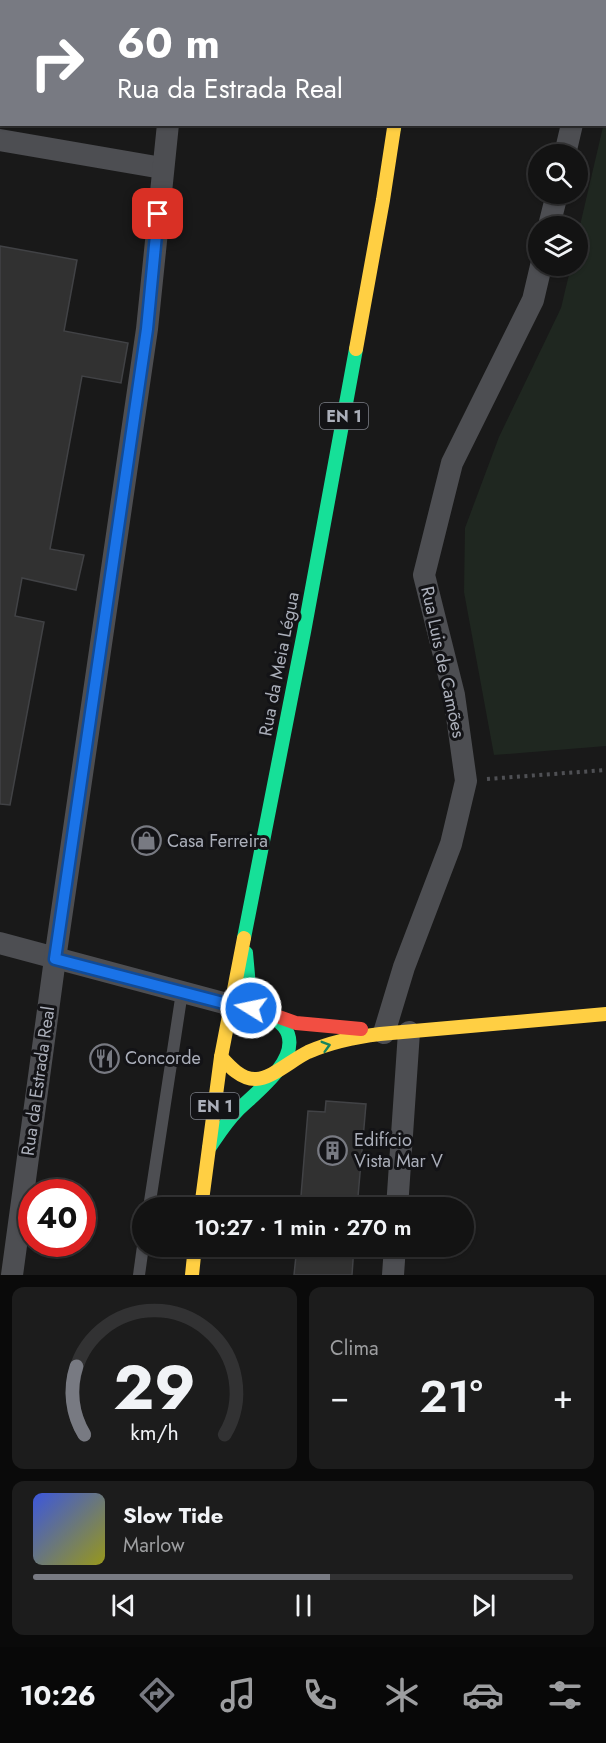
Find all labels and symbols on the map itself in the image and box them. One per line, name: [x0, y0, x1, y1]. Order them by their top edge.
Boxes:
pin: [132, 188, 183, 239]
road number: EN 1: [320, 403, 368, 429]
street label: Rua Luis de Camões: [414, 584, 472, 740]
street label: Rua da Meia Légua: [252, 590, 306, 738]
shop icon: Casa Ferreira: [130, 825, 162, 857]
place label: Casa Ferreira: [167, 828, 268, 854]
position arrow: [219, 976, 283, 1040]
street label: Rua da Estrada Real: [15, 1005, 61, 1157]
one-way arrow: [320, 1041, 331, 1053]
restaurant icon: Concorde: [88, 1042, 120, 1074]
place label: Concorde: [125, 1045, 201, 1071]
road number: EN 1: [191, 1093, 239, 1119]
place label: Edifício Vista Mar V: [354, 1127, 443, 1174]
building icon: Edifício Vista Mar V: [317, 1134, 349, 1166]
speed limit sign: 40: [18, 1179, 96, 1257]

